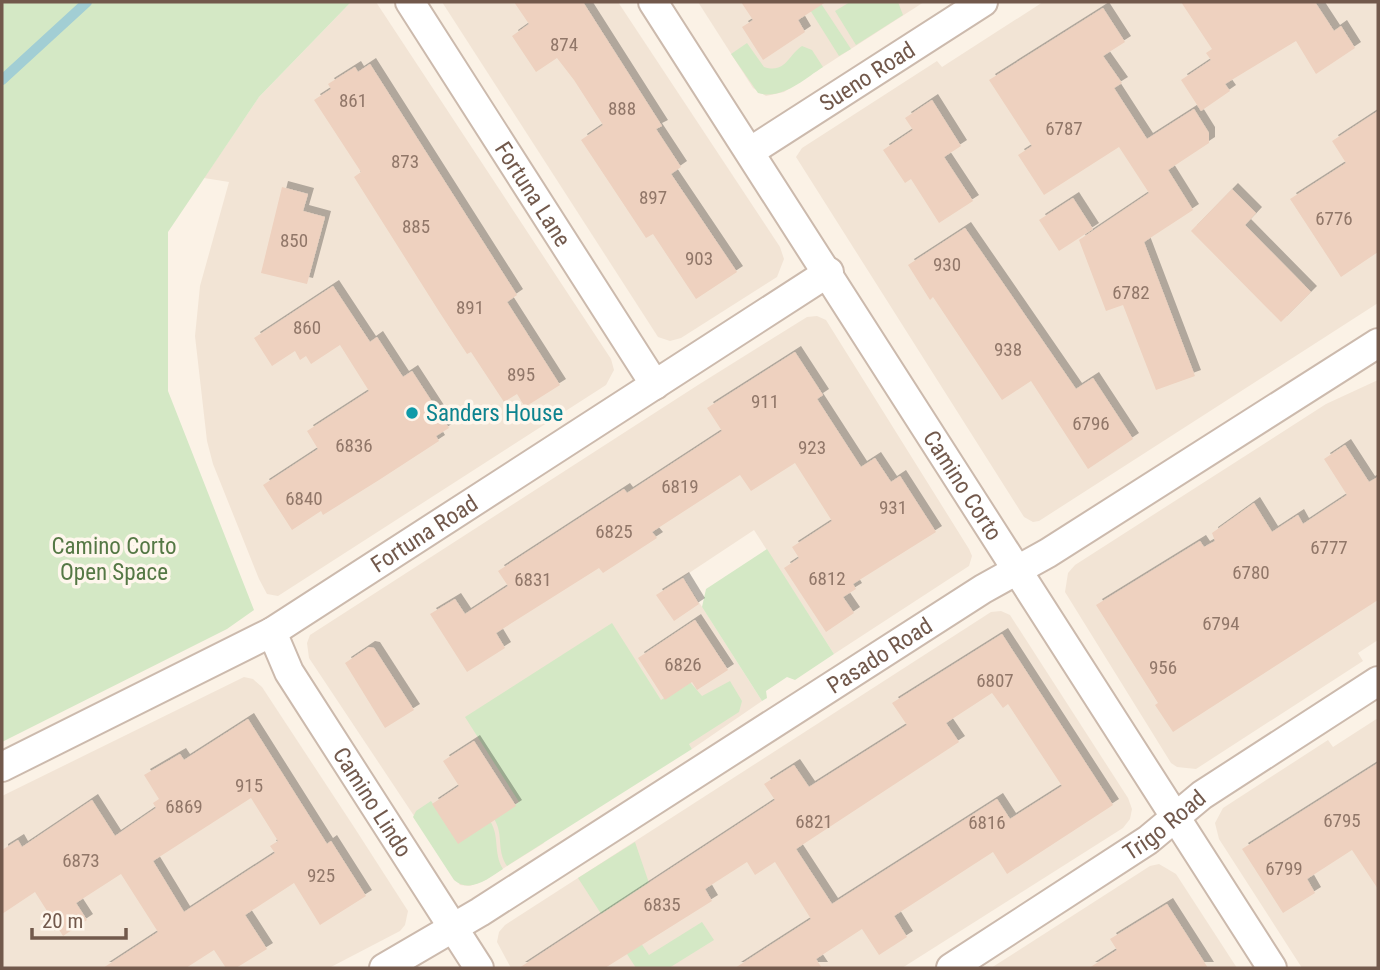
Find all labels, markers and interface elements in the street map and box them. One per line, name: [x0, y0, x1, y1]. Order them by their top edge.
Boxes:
house number: 874: [550, 33, 578, 56]
street label: Sueno Road: [815, 36, 920, 117]
house number: 861: [339, 89, 367, 112]
house number: 888: [608, 97, 636, 120]
house number: 6787: [1045, 117, 1083, 140]
street label: Fortuna Lane: [489, 137, 576, 252]
house number: 873: [391, 150, 419, 173]
house number: 897: [639, 186, 667, 209]
house number: 6776: [1315, 207, 1353, 230]
house number: 885: [402, 215, 430, 238]
house number: 850: [280, 229, 308, 252]
house number: 903: [685, 247, 713, 270]
house number: 930: [933, 253, 961, 276]
house number: 6782: [1112, 281, 1150, 304]
house number: 891: [456, 296, 484, 319]
house number: 860: [293, 316, 321, 339]
house number: 938: [994, 338, 1022, 361]
house number: 895: [507, 363, 535, 386]
house number: 911: [751, 390, 779, 413]
place label: Sanders House: [426, 400, 563, 427]
marker: Sanders House: [404, 405, 420, 421]
house number: 6796: [1072, 412, 1110, 435]
street label: Camino Corto: [917, 426, 1007, 545]
house number: 6836: [335, 434, 373, 457]
house number: 923: [798, 436, 826, 459]
house number: 6819: [661, 475, 699, 498]
house number: 6840: [285, 487, 323, 510]
street label: Fortuna Road: [366, 490, 483, 578]
house number: 931: [879, 496, 907, 519]
house number: 6825: [595, 520, 633, 543]
park label: Camino Corto Open Space: [52, 533, 176, 586]
house number: 6777: [1310, 536, 1348, 559]
house number: 6780: [1232, 561, 1270, 584]
house number: 6812: [808, 567, 846, 590]
house number: 6831: [514, 568, 552, 591]
street label: Pasado Road: [822, 612, 937, 700]
house number: 6794: [1202, 612, 1240, 635]
house number: 6826: [664, 653, 702, 676]
house number: 956: [1149, 656, 1177, 679]
house number: 6807: [976, 669, 1014, 692]
street label: Camino Lindo: [327, 742, 417, 862]
house number: 915: [235, 774, 263, 797]
street label: Trigo Road: [1118, 785, 1211, 866]
house number: 6869: [165, 795, 203, 818]
house number: 6795: [1323, 809, 1361, 832]
house number: 6821: [795, 810, 833, 833]
house number: 6816: [968, 811, 1006, 834]
house number: 6873: [62, 849, 100, 872]
house number: 6799: [1265, 857, 1303, 880]
house number: 925: [307, 864, 335, 887]
house number: 6835: [643, 893, 681, 916]
scale bar: [32, 897, 126, 941]
text: 20 m: [42, 909, 83, 933]

